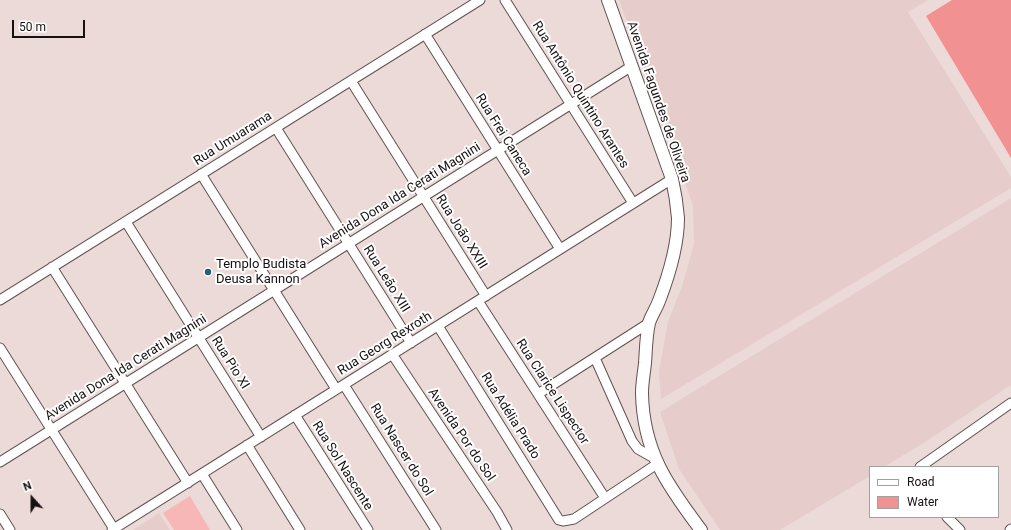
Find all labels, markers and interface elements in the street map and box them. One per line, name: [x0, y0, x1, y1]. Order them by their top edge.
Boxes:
scale bar: [14, 12, 87, 38]
street label: Rua Antônio Quintino Arantes: [528, 19, 632, 171]
street label: Avenida Fagundes de Oliveira: [623, 19, 693, 185]
text: 50 m: [19, 20, 46, 34]
street label: Rua Frei Caneca: [472, 91, 534, 179]
street label: Rua Umuarama: [191, 109, 275, 169]
street label: Avenida Dona Ida Cerati Magnini: [316, 140, 484, 252]
street label: Rua João XXIII: [432, 192, 490, 272]
street label: Rua Leão XIII: [359, 243, 413, 315]
place label: Templo Budista Deusa Kannon: [216, 257, 306, 288]
marker: Templo Budista Deusa Kannon: [203, 267, 213, 277]
street label: Rua Georg Rexroth: [335, 309, 435, 379]
street label: Avenida Dona Ida Cerati Magnini: [42, 312, 210, 424]
street label: Rua Pio XI: [208, 334, 252, 392]
street label: Rua Clarice Lispector: [512, 336, 592, 448]
street label: Rua Adélia Prado: [477, 370, 543, 462]
street label: Avenida Por do Sol: [424, 386, 498, 484]
street label: Rua Nascer do Sol: [366, 401, 436, 499]
street label: Rua Sol Nascente: [308, 419, 376, 513]
legend: [869, 466, 999, 518]
text: Road: [907, 475, 935, 489]
north arrow: [12, 478, 52, 518]
text: N: [22, 479, 33, 494]
text: Water: [907, 495, 938, 509]

